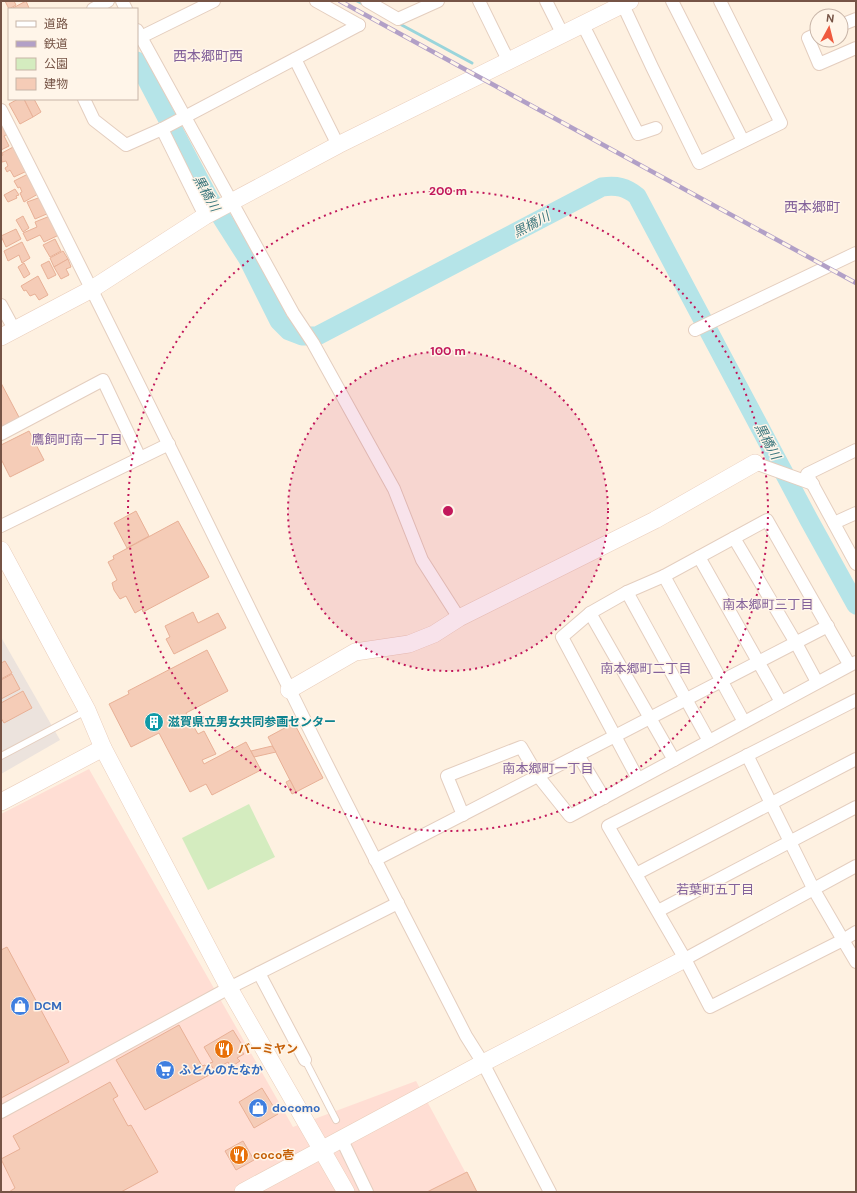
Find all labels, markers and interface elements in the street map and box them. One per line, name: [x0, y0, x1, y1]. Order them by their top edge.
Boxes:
legend: [8, 8, 138, 100]
north arrow: [809, 8, 849, 48]
text: N: [825, 11, 835, 26]
text: 道路: [44, 16, 68, 32]
text: 鉄道: [44, 36, 68, 52]
district label: 西本郷町西: [173, 47, 243, 65]
text: 公園: [44, 56, 68, 72]
text: 建物: [44, 76, 68, 92]
water label: 黒橋川: [189, 172, 225, 216]
text: 200 m: [429, 183, 467, 199]
district label: 西本郷町: [784, 198, 840, 216]
water label: 黒橋川: [510, 207, 554, 241]
text: 100 m: [430, 343, 466, 359]
water label: 黒橋川: [751, 420, 785, 464]
district label: 鷹飼町南一丁目: [31, 431, 123, 448]
centre of rings: [441, 504, 455, 518]
district label: 南本郷町三丁目: [722, 596, 814, 613]
district label: 南本郷町二丁目: [600, 660, 692, 677]
building icon: 滋賀県立男女共同参画センター: [143, 711, 165, 733]
place label: 滋賀県立男女共同参画センター: [168, 714, 336, 730]
district label: 南本郷町一丁目: [502, 760, 594, 777]
district label: 若葉町五丁目: [676, 881, 754, 898]
shop icon: DCM: [9, 995, 31, 1017]
place label: DCM: [34, 998, 62, 1014]
restaurant icon: バーミヤン: [213, 1038, 235, 1060]
place label: バーミヤン: [238, 1041, 298, 1057]
supermarket icon: ふとんのたなか: [154, 1059, 176, 1081]
place label: ふとんのたなか: [179, 1062, 263, 1078]
shop icon: docomo: [247, 1097, 269, 1119]
place label: docomo: [272, 1100, 320, 1116]
restaurant icon: coco壱: [228, 1144, 250, 1166]
place label: coco壱: [253, 1147, 294, 1163]

